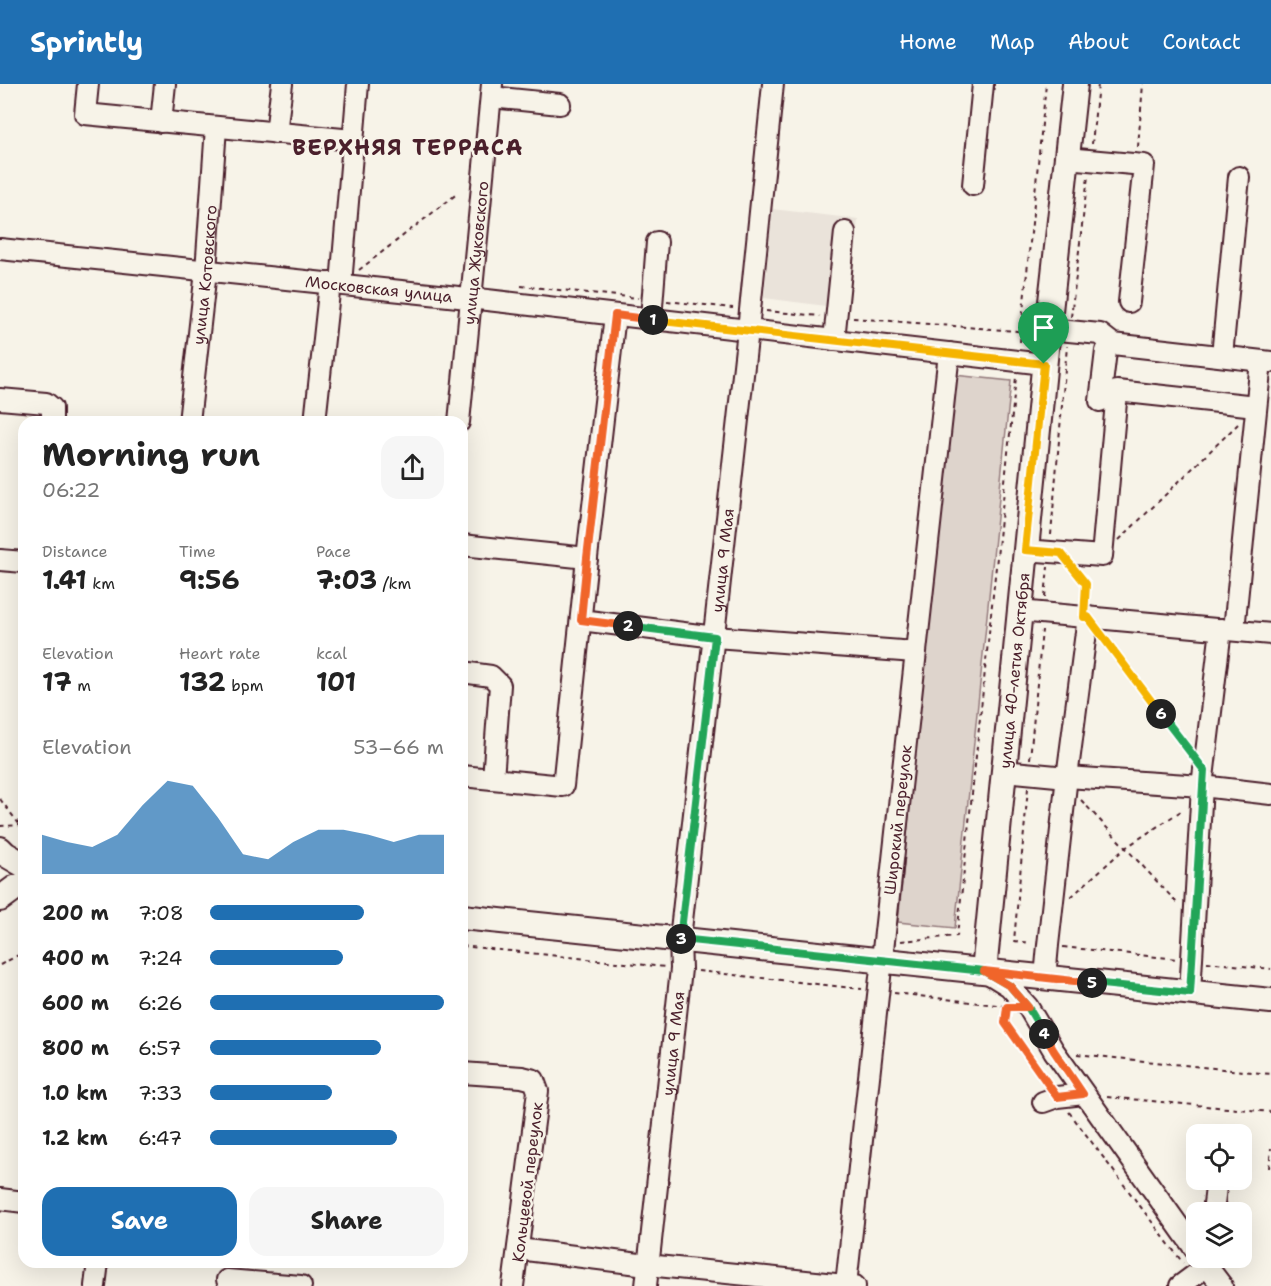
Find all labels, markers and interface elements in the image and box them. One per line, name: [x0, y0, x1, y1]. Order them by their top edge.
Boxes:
text: Sprintly: [30, 23, 143, 61]
text: Home: [899, 28, 957, 56]
text: Map: [990, 28, 1035, 56]
text: About: [1068, 28, 1129, 56]
text: Contact: [1162, 28, 1241, 56]
district label: ВЕРХНЯЯ ТЕРРАСА: [292, 133, 524, 162]
street label: улица Жуковского: [459, 180, 493, 326]
street label: улица Котовского: [188, 204, 222, 346]
street label: Московская улица: [304, 271, 454, 307]
pin: [1018, 302, 1069, 364]
pin: 1: [638, 305, 668, 335]
text: 1: [649, 309, 657, 330]
icon: arrive: [1027, 311, 1060, 344]
text: Morning run: [42, 432, 260, 477]
button: share: [381, 436, 444, 499]
text: 06:22: [42, 477, 100, 503]
street label: улица 9 Мая: [707, 507, 739, 614]
text: Distance: [42, 541, 108, 562]
text: Time: [179, 541, 216, 562]
text: Pace: [316, 541, 351, 562]
text: 1.41: [42, 562, 87, 597]
text: 9:56: [179, 562, 240, 597]
text: 7:03: [316, 562, 377, 597]
street label: улица 40-летия Октября: [994, 572, 1035, 769]
text: km: [87, 573, 115, 594]
text: /km: [377, 573, 411, 594]
pin: 2: [613, 611, 643, 641]
text: 2: [622, 615, 634, 636]
text: Elevation: [42, 643, 114, 664]
text: Heart rate: [179, 643, 261, 664]
text: kcal: [316, 643, 347, 664]
text: 17: [42, 664, 72, 699]
text: 132: [179, 664, 226, 699]
text: 101: [316, 664, 356, 699]
text: m: [72, 675, 91, 696]
text: bpm: [226, 675, 263, 696]
pin: 6: [1146, 699, 1176, 729]
text: 6: [1155, 703, 1167, 724]
text: Elevation: [42, 734, 132, 760]
text: 53–66 m: [353, 734, 444, 760]
street label: Широкий переулок: [879, 743, 917, 896]
text: 200 m: [42, 900, 109, 926]
text: 7:08: [138, 900, 184, 926]
pin: 3: [666, 924, 696, 954]
text: 3: [675, 928, 687, 949]
text: 400 m: [42, 945, 109, 971]
text: 7:24: [138, 945, 182, 971]
pin: 5: [1077, 968, 1107, 998]
text: 5: [1087, 972, 1097, 993]
text: 600 m: [42, 990, 109, 1016]
text: 6:26: [138, 990, 183, 1016]
street label: улица 9 Мая: [657, 990, 689, 1097]
pin: 4: [1029, 1019, 1059, 1049]
text: 4: [1038, 1023, 1050, 1044]
text: 800 m: [42, 1035, 109, 1061]
text: 6:57: [138, 1035, 182, 1061]
text: 1.0 km: [42, 1080, 107, 1106]
text: 7:33: [138, 1080, 182, 1106]
street label: Кольцевой переулок: [507, 1100, 548, 1263]
map controls: [1186, 1124, 1252, 1268]
button: locate: [1186, 1124, 1252, 1190]
text: 1.2 km: [42, 1125, 108, 1151]
text: 6:47: [138, 1125, 182, 1151]
button: Save: [42, 1187, 237, 1256]
button: Share: [249, 1187, 444, 1256]
button: layers: [1186, 1202, 1252, 1268]

